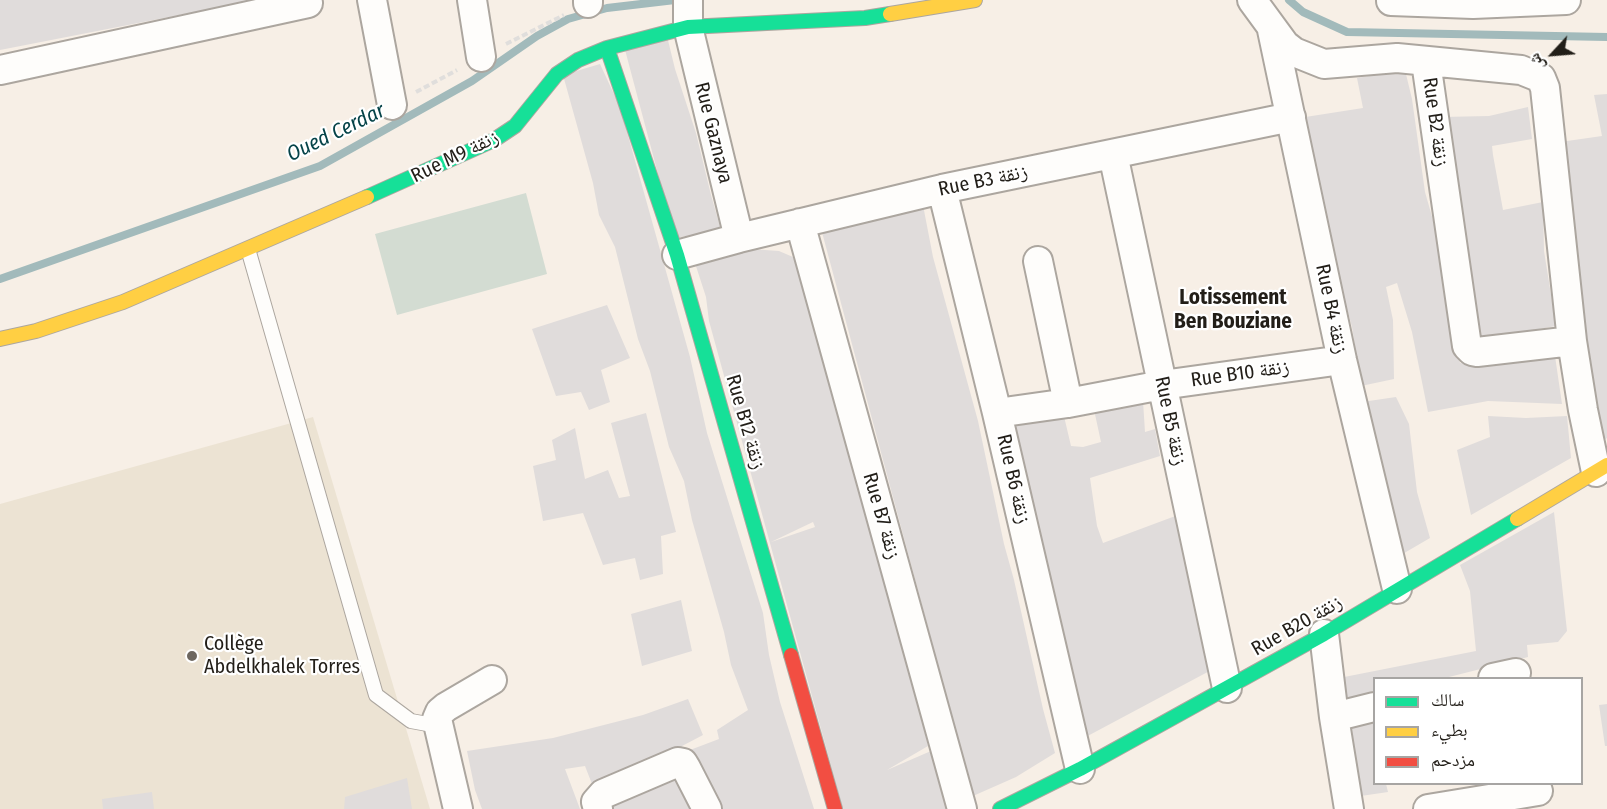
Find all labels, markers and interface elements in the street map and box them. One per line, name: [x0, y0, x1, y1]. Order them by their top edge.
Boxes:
north arrow: [1523, 24, 1583, 84]
text: ش: [1524, 50, 1549, 74]
street label: Rue B2 زنقة: [1417, 76, 1453, 168]
street label: Rue Gaznaya: [689, 80, 737, 186]
water label: Oued Cerdar: [283, 98, 389, 168]
street label: Rue M9 زنقة: [407, 126, 503, 188]
street label: Rue B3 زنقة: [936, 160, 1030, 202]
street label: Rue B4 زنقة: [1310, 262, 1352, 356]
district label: Lotissement Ben Bouziane: [1174, 285, 1292, 335]
street label: Rue B10 زنقة: [1189, 355, 1291, 393]
street label: Rue B12 زنقة: [720, 372, 770, 472]
street label: Rue B5 زنقة: [1149, 374, 1191, 468]
street label: Rue B6 زنقة: [991, 432, 1035, 526]
street label: Rue B7 زنقة: [857, 470, 905, 562]
street label: Rue B20 زنقة: [1247, 590, 1347, 662]
place label: Collège Abdelkhalek Torres: [204, 632, 360, 679]
marker: Collège Abdelkhalek Torres: [185, 649, 199, 663]
legend: [1373, 677, 1583, 785]
text: سالك: [1431, 689, 1464, 711]
text: بطيء: [1431, 719, 1468, 741]
text: مزدحم: [1431, 749, 1475, 771]

